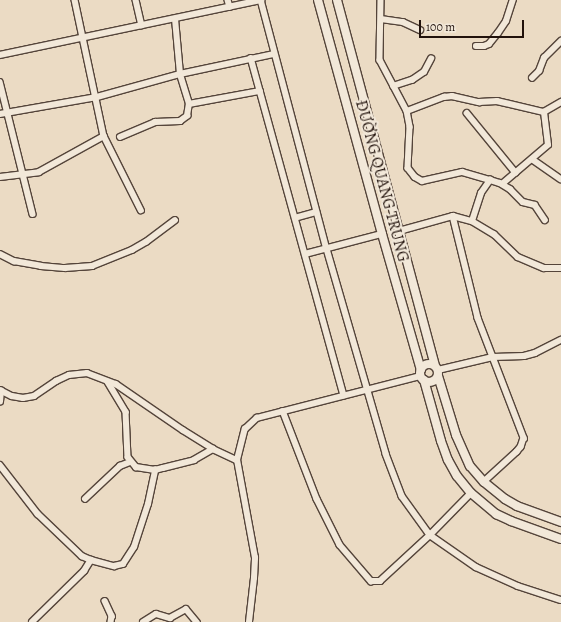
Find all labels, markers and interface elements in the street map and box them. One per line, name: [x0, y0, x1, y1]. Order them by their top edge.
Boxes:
scale bar: [421, 12, 526, 38]
text: 100 m: [426, 19, 455, 35]
street label: ĐƯỜNG QUANG TRUNG: [351, 98, 413, 264]

